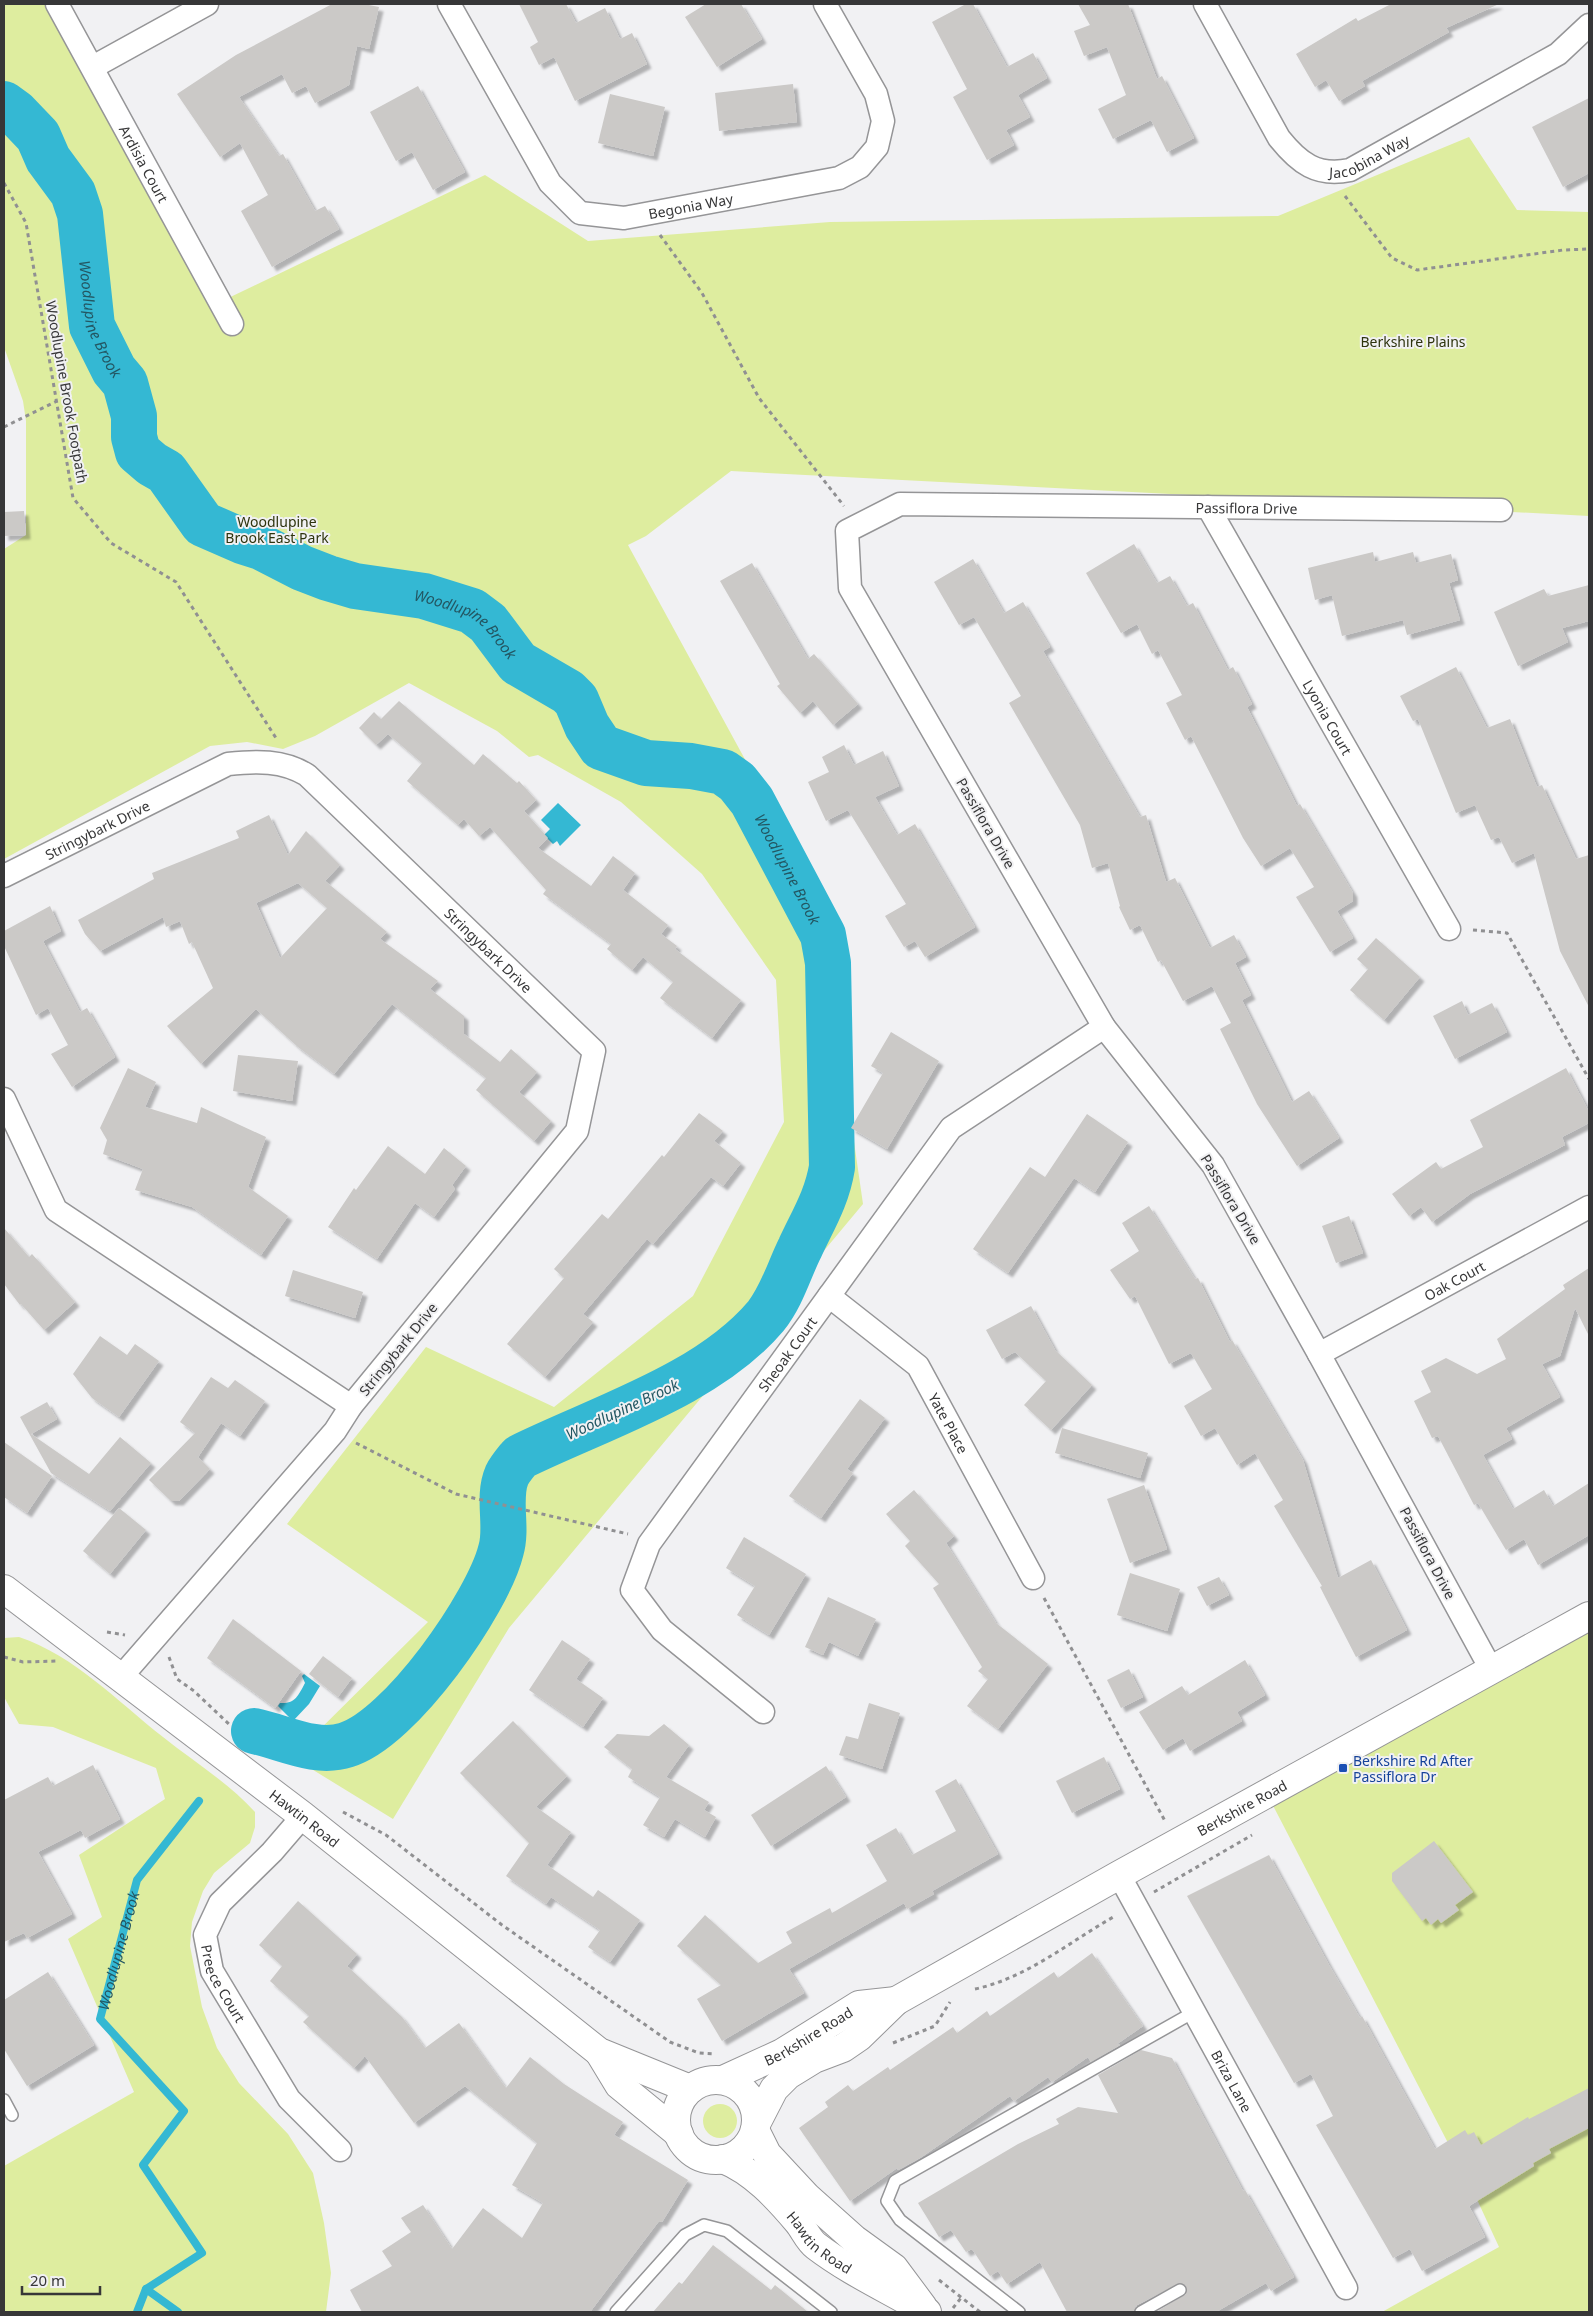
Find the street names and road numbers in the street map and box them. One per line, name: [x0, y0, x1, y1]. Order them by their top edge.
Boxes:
street label: Ardisia Court: [115, 122, 173, 206]
street label: Jacobina Way: [1327, 129, 1413, 181]
street label: Begonia Way: [647, 188, 735, 223]
street label: Woodlupine Brook Footpath: [42, 299, 92, 485]
street label: Passiflora Drive: [1195, 497, 1298, 517]
street label: Lyonia Court: [1299, 676, 1357, 758]
street label: Passiflora Drive: [952, 774, 1020, 872]
street label: Stringybark Drive: [41, 795, 153, 864]
street label: Stringybark Drive: [441, 903, 537, 996]
street label: Passiflora Drive: [1197, 1150, 1265, 1248]
street label: Oak Court: [1420, 1256, 1488, 1305]
street label: Stringybark Drive: [355, 1298, 441, 1399]
street label: Sheoak Court: [753, 1313, 821, 1395]
street label: Yate Place: [925, 1389, 973, 1457]
street label: Passiflora Drive: [1396, 1504, 1460, 1603]
street label: Berkshire Road: [1193, 1775, 1290, 1840]
street label: Hawtin Road: [266, 1785, 344, 1851]
street label: Preece Court: [198, 1943, 250, 2026]
street label: Berkshire Road: [761, 2002, 856, 2070]
street label: Briza Lane: [1207, 2046, 1257, 2116]
street label: Hawtin Road: [783, 2207, 856, 2277]

